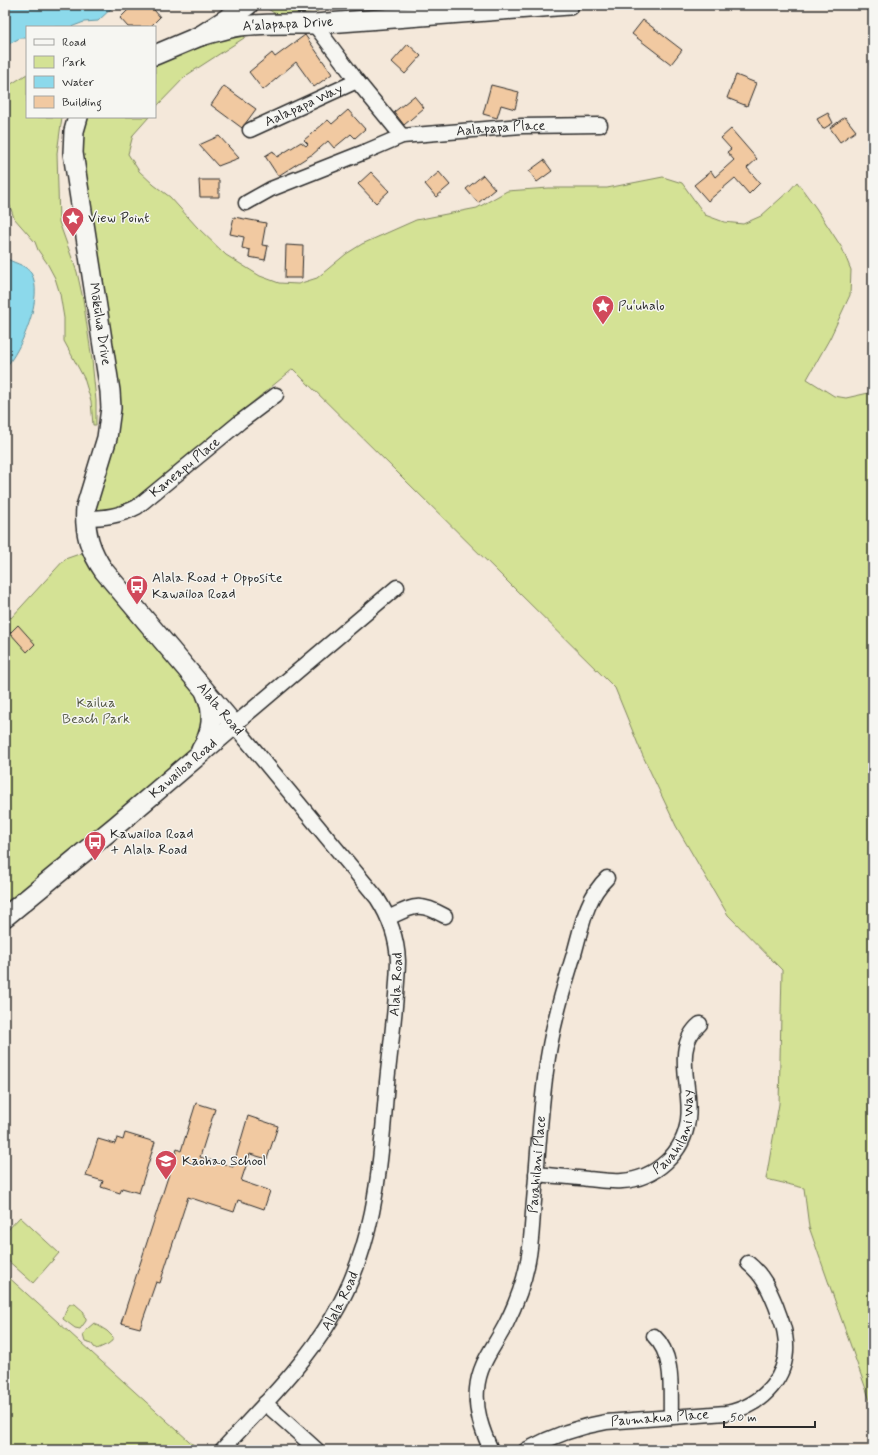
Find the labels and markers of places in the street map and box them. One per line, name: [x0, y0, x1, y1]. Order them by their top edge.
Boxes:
place icon: View Point: [60, 205, 86, 238]
place label: View Point: [88, 209, 149, 227]
place icon: Puʻuhalo: [590, 293, 616, 326]
place label: Puʻuhalo: [618, 297, 665, 315]
place label: Alala Road + Opposite Kawailoa Road: [152, 569, 283, 603]
bus stop icon: Alala Road + Opposite Kawailoa Road: [124, 573, 150, 606]
place label: Kawailoa Road + Alala Road: [110, 825, 193, 859]
bus stop icon: Kawailoa Road + Alala Road: [82, 829, 108, 862]
school or university icon: Kaohao School: [153, 1148, 179, 1181]
place label: Kaohao School: [182, 1152, 266, 1170]

